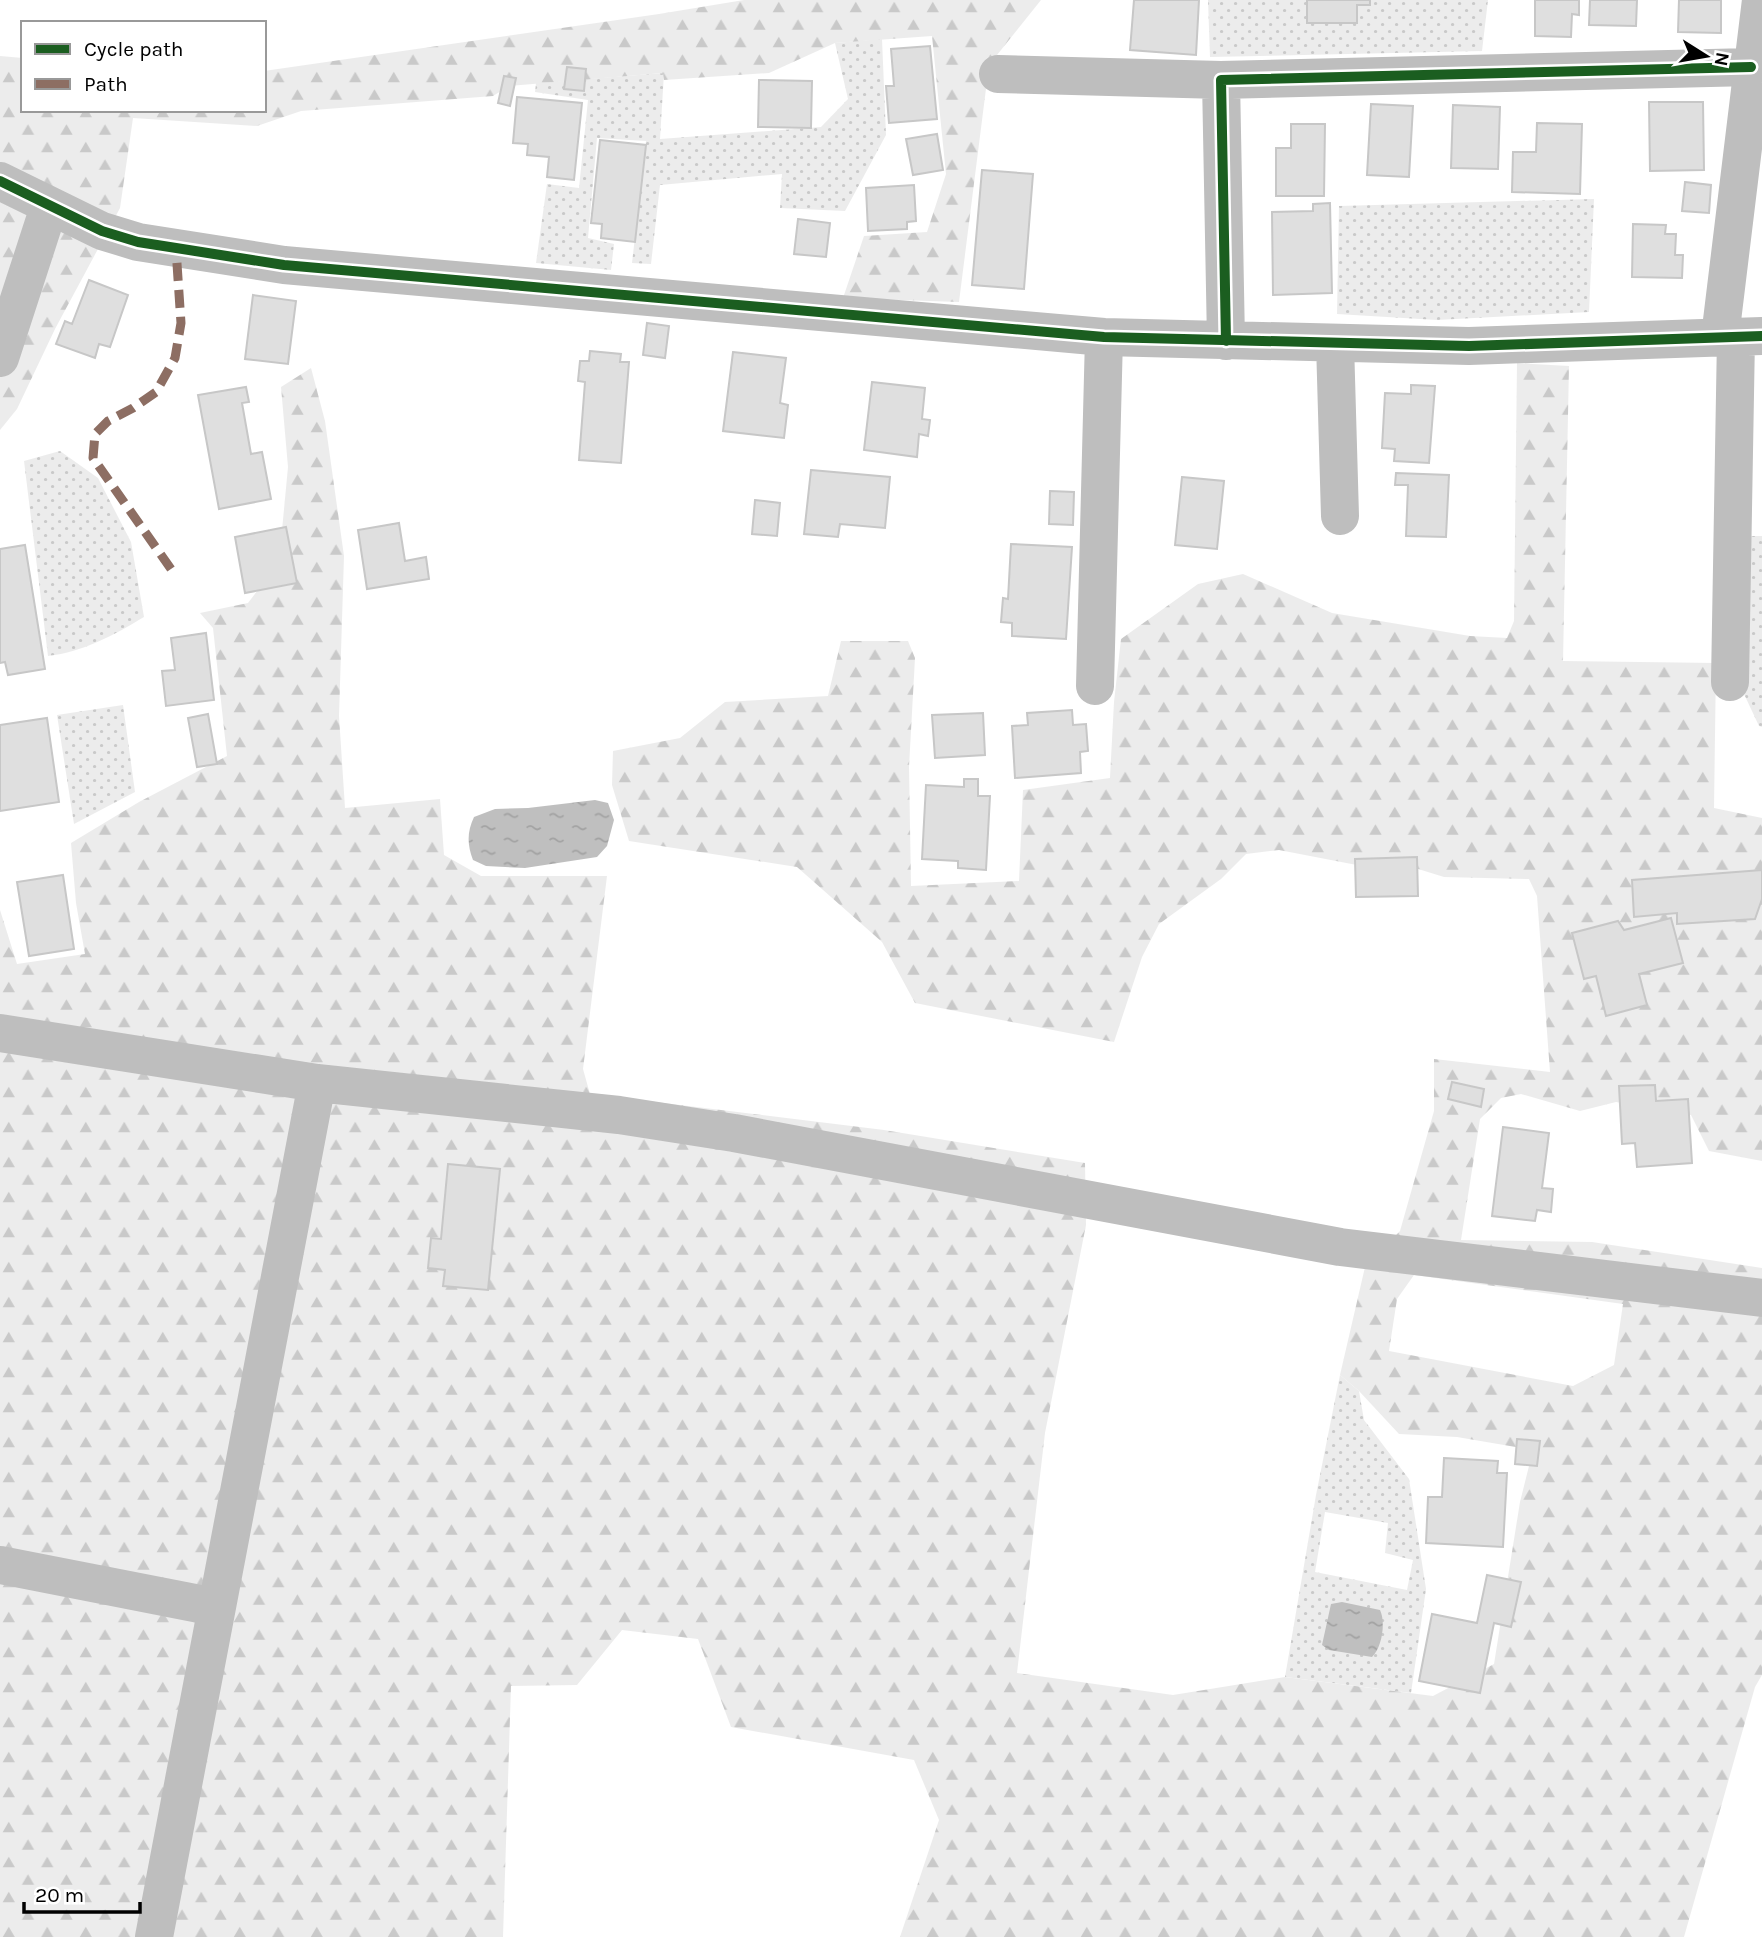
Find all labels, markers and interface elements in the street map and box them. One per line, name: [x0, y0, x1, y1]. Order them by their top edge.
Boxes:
legend: [21, 21, 266, 112]
north arrow: [1671, 21, 1741, 91]
text: Cycle path: [84, 37, 184, 61]
text: N: [1710, 50, 1734, 68]
text: Path: [84, 72, 128, 96]
scale bar: [24, 1870, 140, 1914]
text: 20 m: [35, 1883, 84, 1907]

